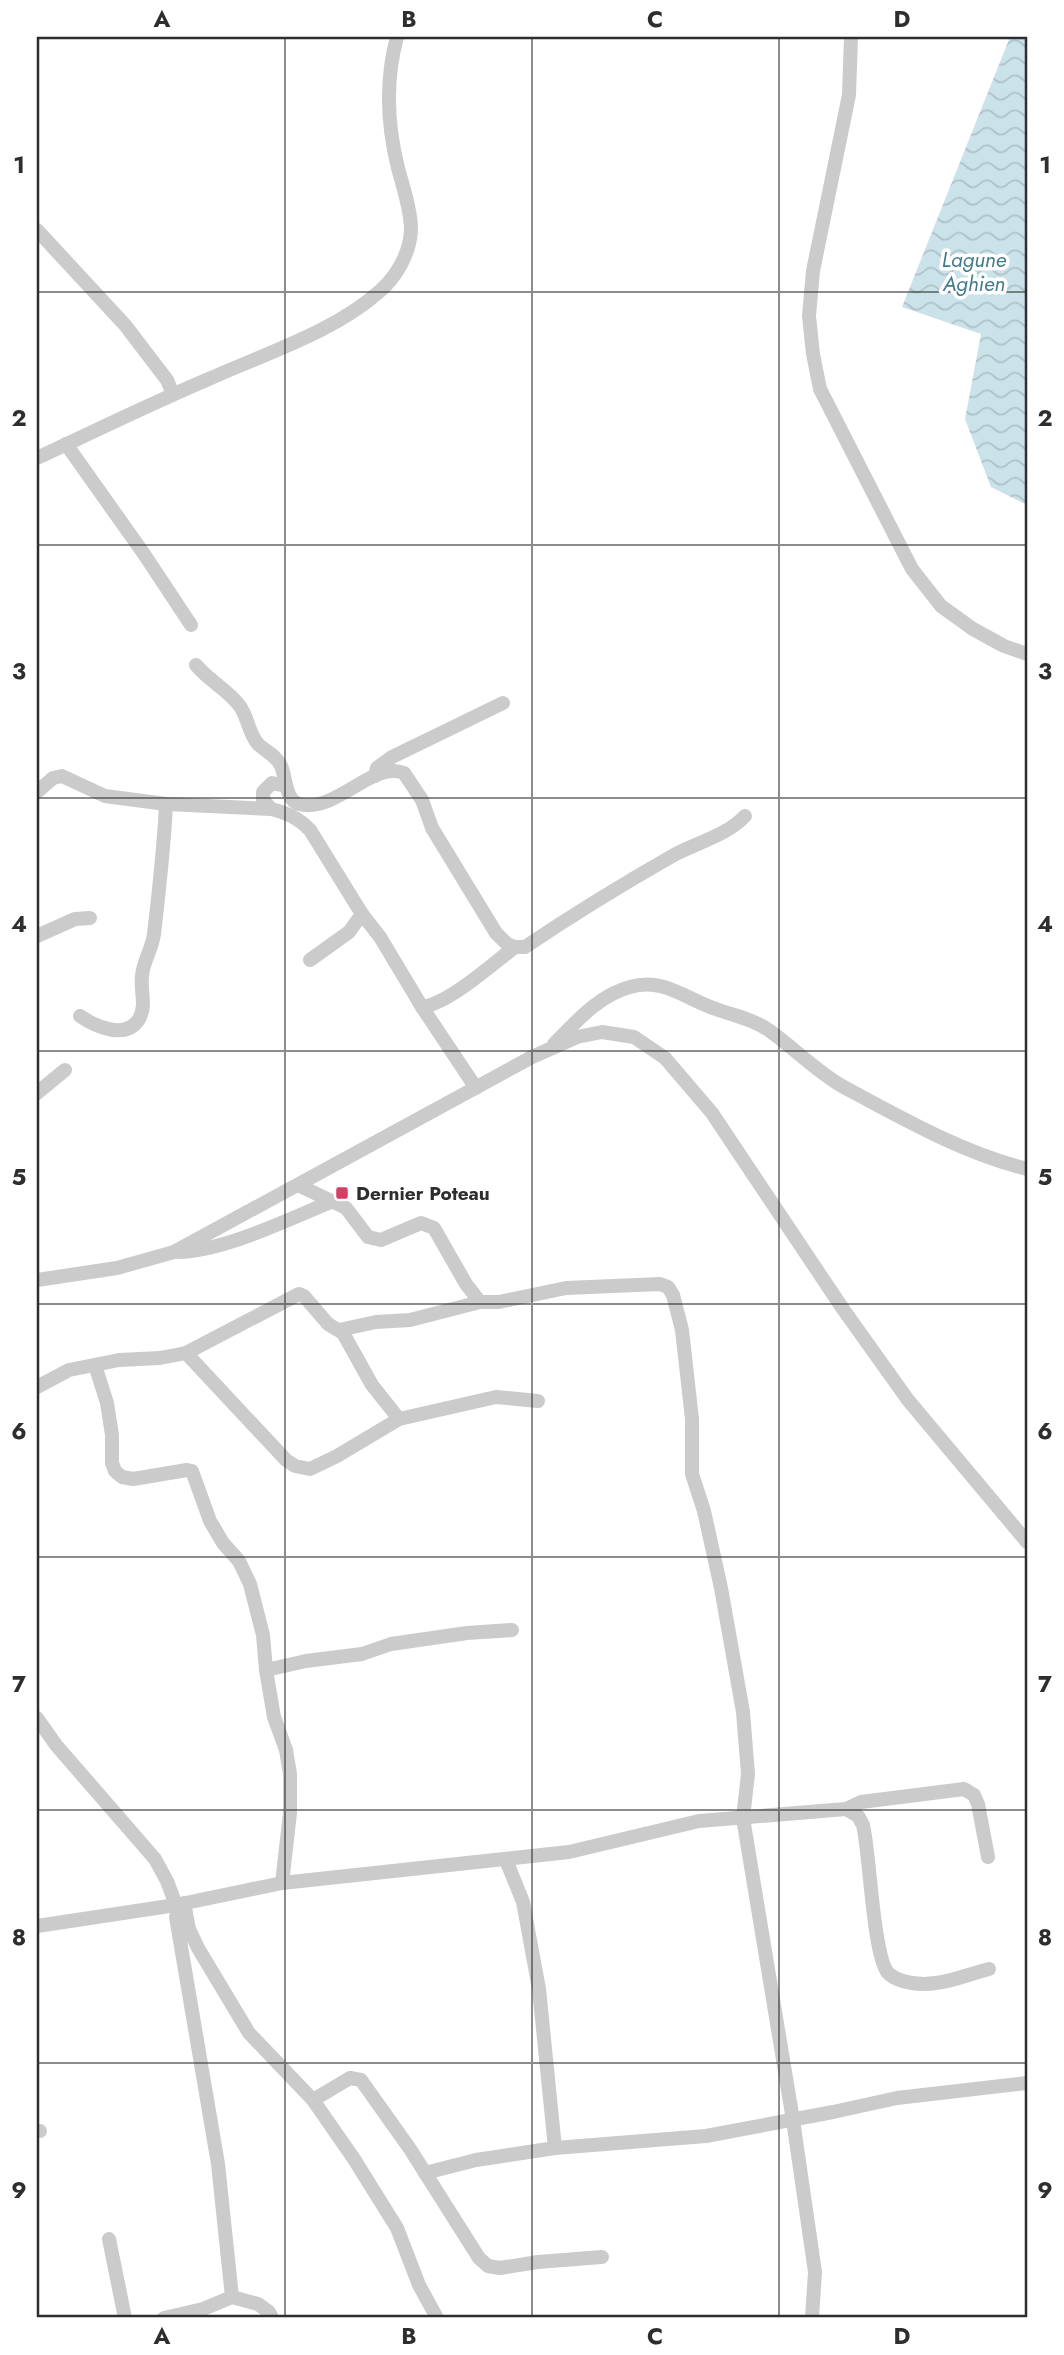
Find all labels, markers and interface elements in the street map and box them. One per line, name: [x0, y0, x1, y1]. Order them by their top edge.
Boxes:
text: A: [153, 2, 171, 36]
text: B: [401, 2, 417, 36]
text: C: [647, 2, 663, 36]
text: D: [894, 2, 911, 36]
text: 1: [13, 148, 25, 182]
text: 1: [1039, 148, 1051, 182]
water label: Lagune Aghien: [942, 245, 1007, 299]
text: 2: [11, 401, 27, 435]
text: 2: [1037, 401, 1053, 435]
text: 3: [12, 654, 26, 688]
text: 3: [1038, 654, 1052, 688]
text: 4: [11, 907, 27, 941]
text: 4: [1037, 907, 1053, 941]
text: 5: [12, 1160, 26, 1194]
text: 5: [1038, 1160, 1052, 1194]
place label: Dernier Poteau: [356, 1180, 490, 1207]
marker: Dernier Poteau: [334, 1185, 350, 1201]
text: 6: [11, 1414, 27, 1448]
text: 6: [1037, 1414, 1053, 1448]
text: 7: [12, 1667, 26, 1701]
text: 7: [1038, 1667, 1052, 1701]
text: 8: [12, 1920, 26, 1954]
text: 8: [1038, 1920, 1052, 1954]
text: 9: [11, 2173, 27, 2207]
text: 9: [1037, 2173, 1053, 2207]
text: A: [153, 2319, 171, 2353]
text: B: [401, 2319, 417, 2353]
text: C: [647, 2319, 663, 2353]
text: D: [894, 2319, 911, 2353]

